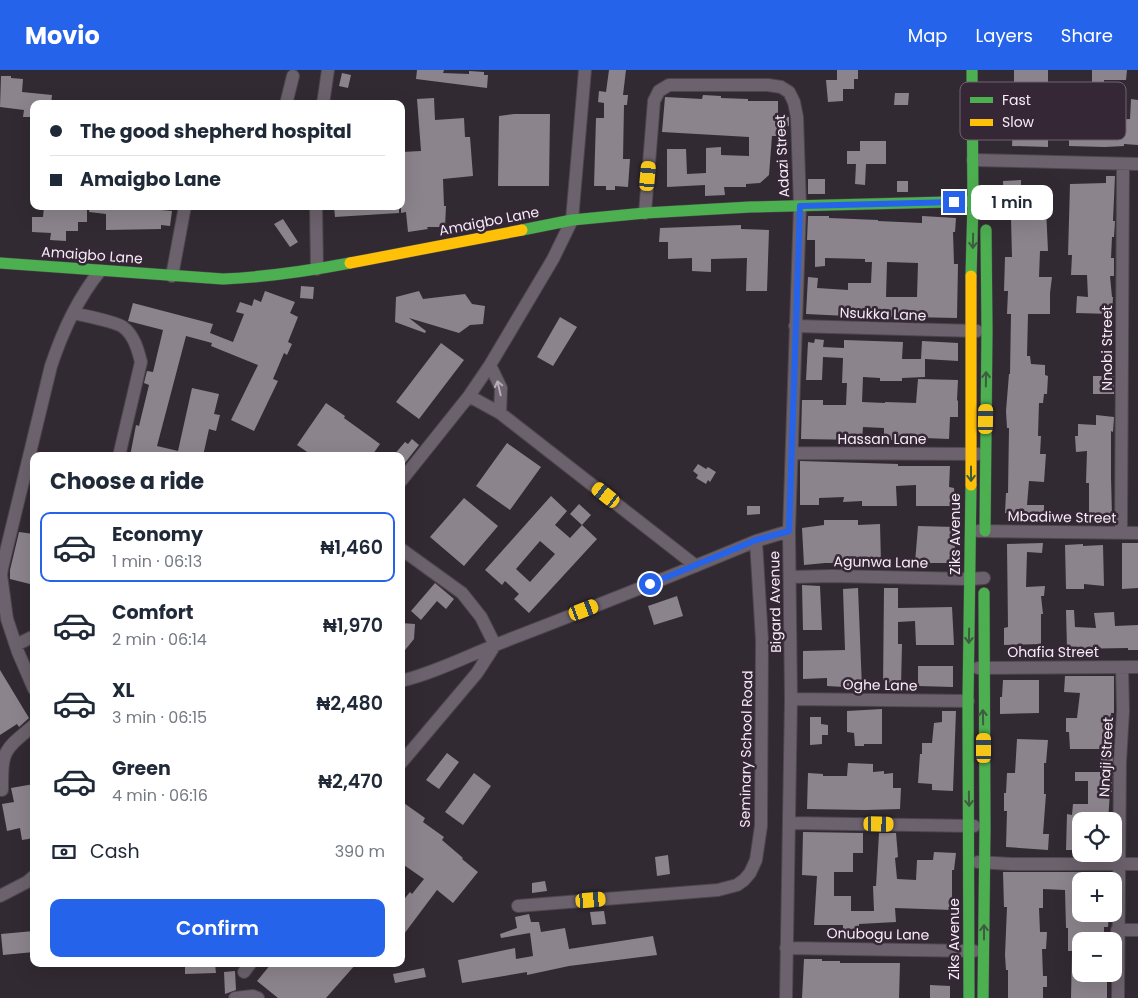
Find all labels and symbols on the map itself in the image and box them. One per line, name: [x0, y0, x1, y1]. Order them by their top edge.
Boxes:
legend: [960, 82, 1126, 140]
text: Fast: [1002, 90, 1031, 110]
text: Slow: [1002, 112, 1035, 132]
street label: Adazi Street: [770, 114, 794, 198]
car: [639, 160, 656, 192]
callout: 1 min: [972, 184, 1054, 220]
route end: [943, 191, 965, 213]
street label: Amaigbo Lane: [437, 201, 541, 241]
one-way arrow: [968, 233, 977, 249]
street label: Amaigbo Lane: [41, 241, 144, 269]
street label: Nsukka Lane: [839, 302, 927, 326]
street label: Nnobi Street: [1097, 305, 1117, 391]
one-way arrow: [981, 372, 991, 388]
one-way arrow: [494, 380, 503, 396]
car: [978, 404, 993, 434]
street label: Hassan Lane: [837, 429, 927, 449]
one-way arrow: [966, 465, 975, 481]
car: [589, 480, 622, 510]
street label: Ziks Avenue: [945, 493, 965, 575]
street label: Mbadiwe Street: [1007, 506, 1117, 528]
street label: Bigard Avenue: [764, 551, 786, 653]
street label: Agunwa Lane: [834, 551, 929, 573]
route start: [639, 573, 661, 595]
car: [567, 598, 600, 622]
one-way arrow: [964, 628, 974, 644]
street label: Ohafia Street: [1007, 642, 1099, 662]
street label: Seminary School Road: [735, 670, 757, 828]
street label: Oghe Lane: [842, 674, 918, 696]
one-way arrow: [979, 709, 988, 725]
street label: Nnaji Street: [1094, 717, 1118, 797]
car: [976, 733, 991, 763]
one-way arrow: [964, 790, 974, 806]
car: [863, 816, 894, 832]
car: [575, 891, 606, 909]
street label: Ziks Avenue: [944, 898, 964, 980]
street label: Onubogu Lane: [826, 923, 930, 945]
one-way arrow: [979, 924, 989, 940]

